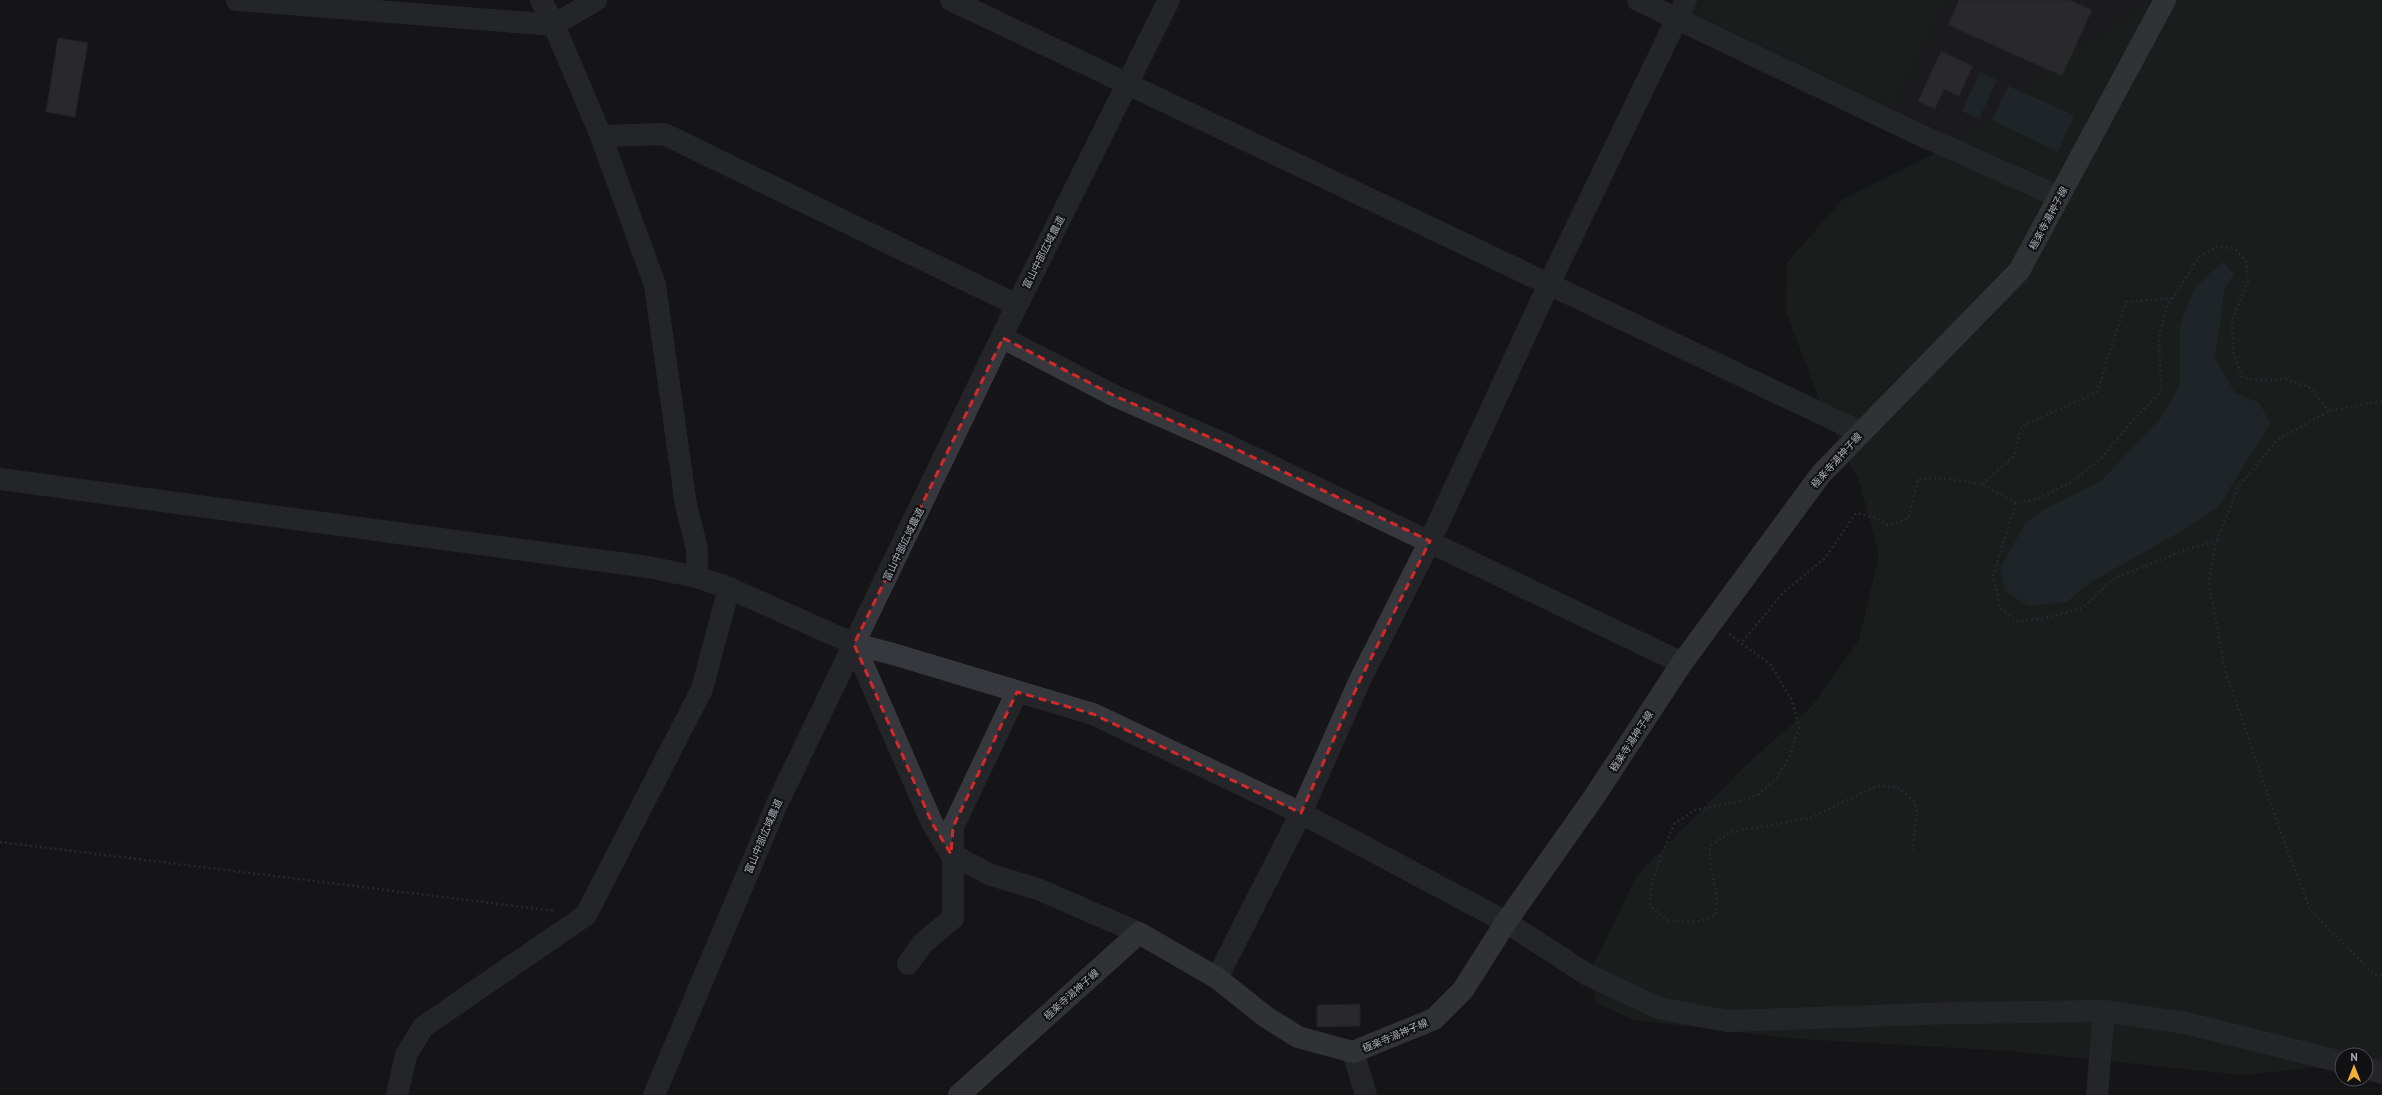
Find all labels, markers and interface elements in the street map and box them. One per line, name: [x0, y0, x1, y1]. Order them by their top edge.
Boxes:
street label: 極楽寺湯神子線: [2026, 184, 2071, 252]
street label: 富山中部広域農道: [1019, 214, 1067, 291]
street label: 極楽寺湯神子線: [1808, 430, 1865, 491]
street label: 富山中部広域農道: [880, 505, 927, 583]
street label: 極楽寺湯神子線: [1607, 708, 1656, 774]
street label: 富山中部広域農道: [742, 797, 785, 876]
street label: 極楽寺湯神子線: [1041, 966, 1102, 1023]
street label: 極楽寺湯神子線: [1360, 1016, 1430, 1055]
north arrow: [2334, 1047, 2374, 1087]
text: N: [2350, 1050, 2358, 1064]

